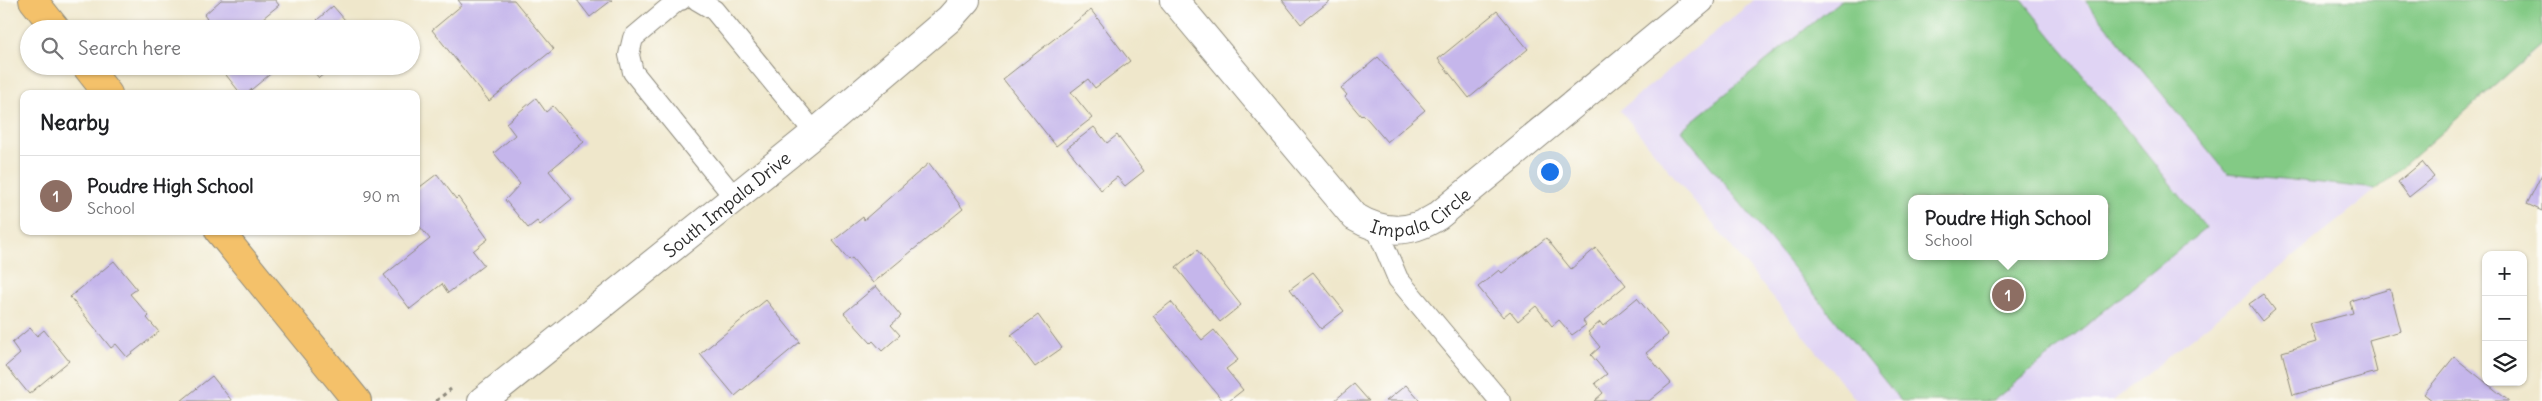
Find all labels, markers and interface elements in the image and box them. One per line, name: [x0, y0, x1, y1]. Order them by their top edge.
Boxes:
search box: [20, 20, 420, 75]
icon: search: [38, 34, 66, 62]
text: Search here: [78, 36, 181, 60]
text: Nearby: [40, 109, 110, 136]
street label: South Impala Drive: [658, 146, 795, 262]
your location: [1537, 159, 1563, 185]
text: Poudre High School: [87, 174, 254, 198]
street label: Impala Circle: [1368, 183, 1475, 241]
text: 1: [53, 186, 59, 206]
text: 90 m: [362, 186, 400, 206]
popup: [1908, 195, 2108, 260]
text: School: [87, 198, 135, 218]
text: Poudre High School: [1925, 206, 2091, 230]
text: School: [1925, 230, 1973, 250]
map controls: [2482, 251, 2527, 386]
button: +: [2482, 251, 2527, 296]
pin: 1: [1992, 276, 2024, 314]
button: −: [2482, 296, 2527, 341]
button: layers: [2482, 341, 2527, 386]

